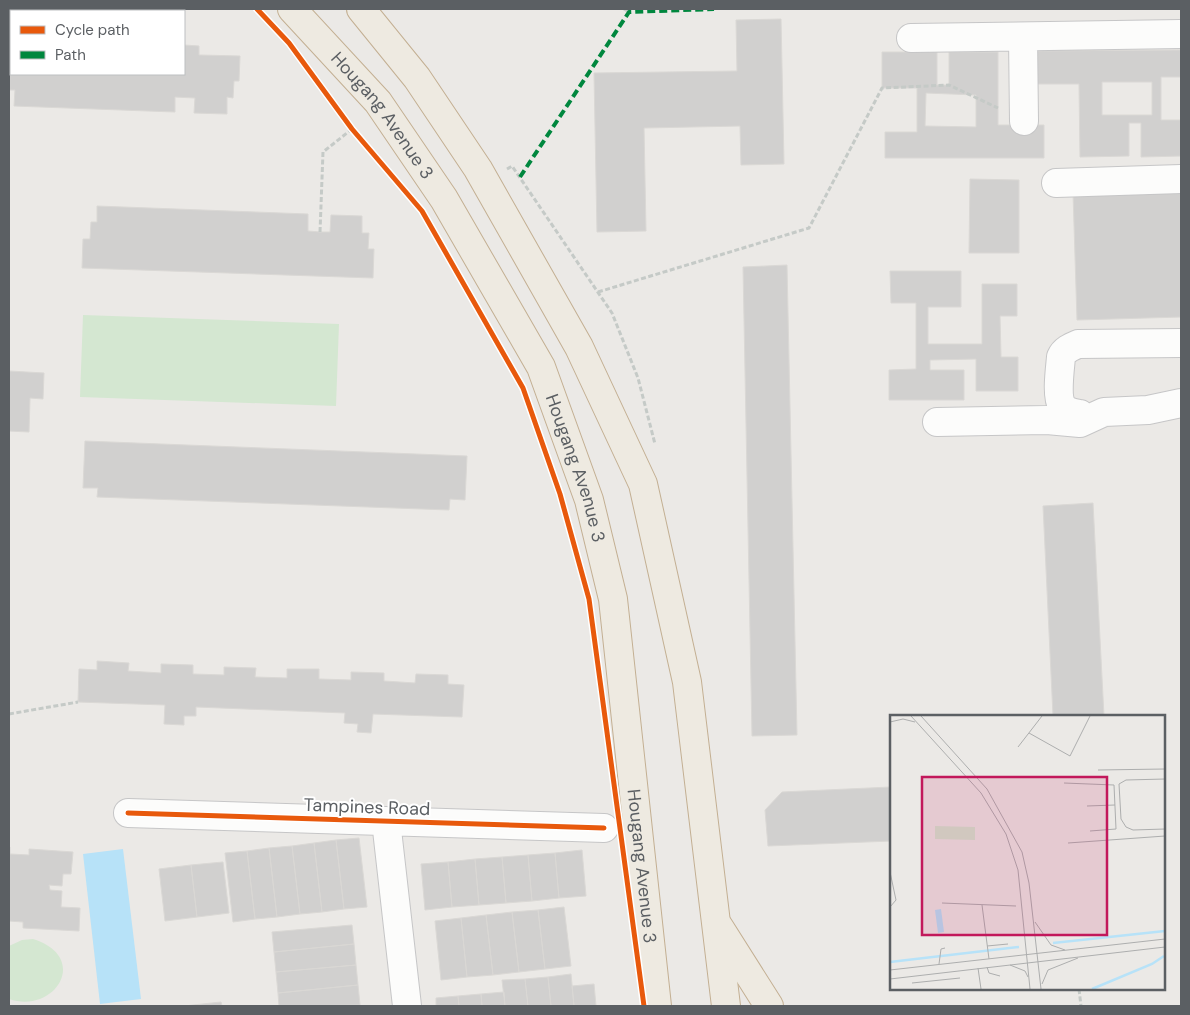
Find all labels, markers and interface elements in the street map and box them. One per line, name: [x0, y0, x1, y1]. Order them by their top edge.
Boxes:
legend: [10, 10, 185, 75]
text: Cycle path: [55, 20, 130, 40]
text: Path: [55, 45, 86, 65]
street label: Hougang Avenue 3: [326, 47, 439, 184]
street label: Hougang Avenue 3: [540, 391, 611, 545]
inset map: [890, 715, 1165, 990]
street label: Hougang Avenue 3: [622, 788, 662, 945]
street label: Tampines Road: [303, 793, 431, 821]

